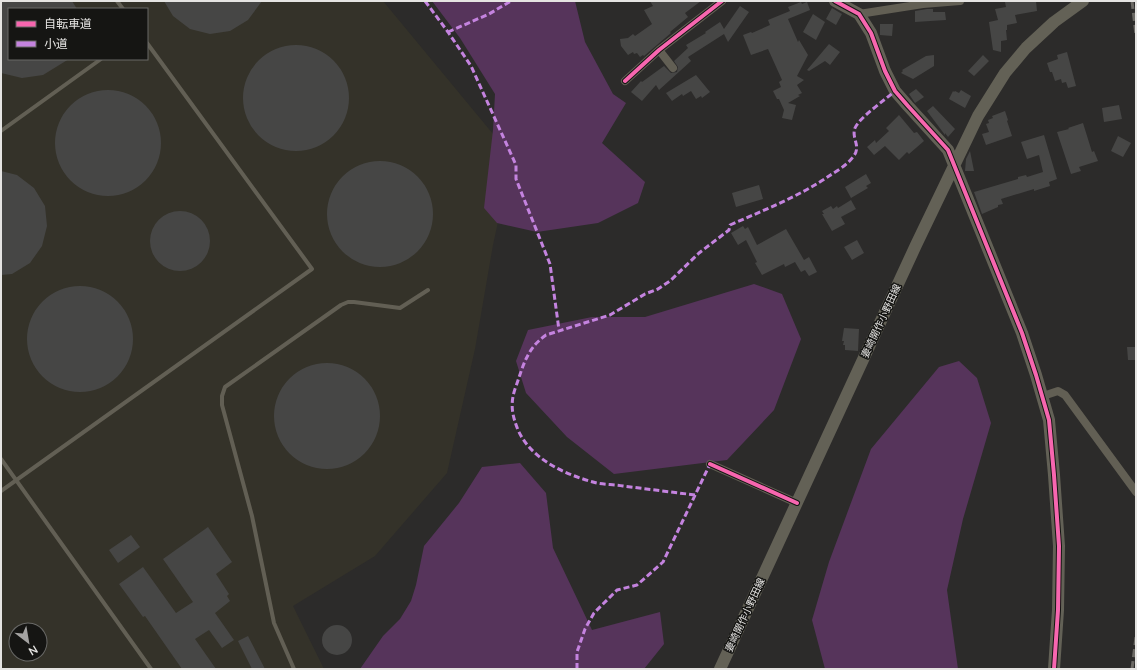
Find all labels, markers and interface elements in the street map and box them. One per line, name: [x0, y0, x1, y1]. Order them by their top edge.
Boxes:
legend: [8, 8, 148, 60]
text: 自転車道: [44, 16, 92, 31]
text: 小道: [44, 36, 68, 51]
street label: 妻崎開作小野田線: [858, 282, 904, 360]
street label: 妻崎開作小野田線: [722, 576, 768, 654]
north arrow: [8, 622, 48, 662]
text: N: [26, 642, 40, 659]

